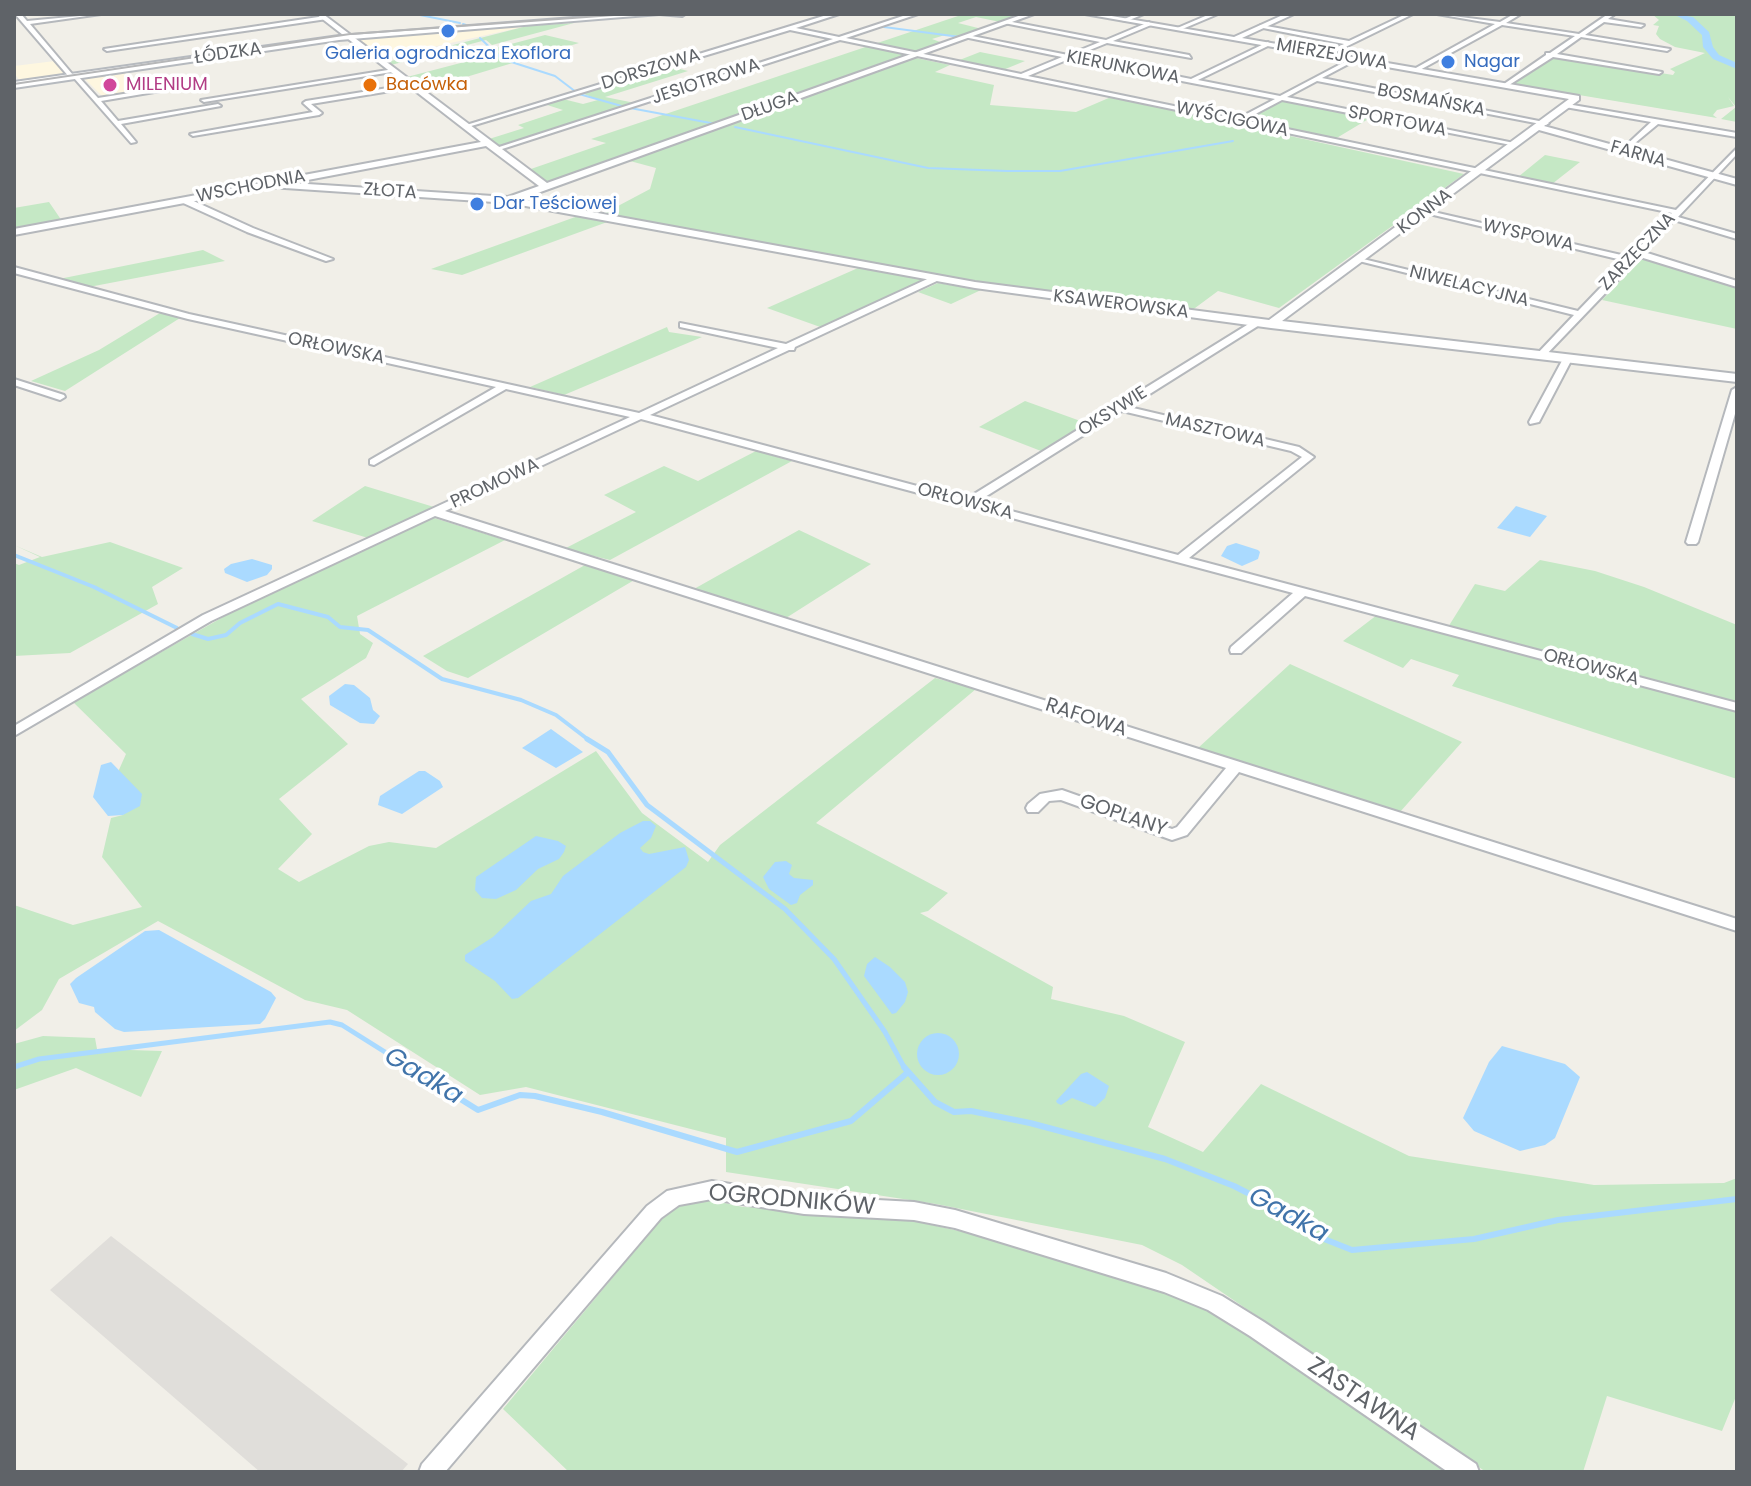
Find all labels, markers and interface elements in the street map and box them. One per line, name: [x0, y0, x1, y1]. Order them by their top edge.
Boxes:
marker: Galeria ogrodnicza Exoflora: [439, 22, 457, 40]
street label: MIERZEJOWA: [1275, 35, 1389, 75]
street label: ŁÓDZKA: [193, 39, 263, 69]
place label: Galeria ogrodnicza Exoflora: [325, 43, 571, 65]
street label: DORSZOWA: [599, 45, 703, 95]
street label: KIERUNKOWA: [1065, 46, 1181, 90]
place label: Nagar: [1464, 51, 1520, 73]
marker: Nagar: [1439, 53, 1457, 71]
street label: JESIOTROWA: [649, 54, 763, 110]
place label: MILENIUM: [126, 74, 208, 96]
place label: Bacówka: [386, 74, 468, 96]
marker: MILENIUM: [101, 76, 119, 94]
marker: Bacówka: [361, 76, 379, 94]
street label: BOSMAŃSKA: [1375, 80, 1487, 122]
street label: DŁUGA: [739, 87, 801, 127]
street label: WYŚCIGOWA: [1174, 97, 1290, 143]
street label: SPORTOWA: [1346, 102, 1448, 142]
street label: FARNA: [1608, 137, 1668, 173]
street label: WSCHODNIA: [195, 166, 307, 208]
street label: ZŁOTA: [363, 179, 417, 205]
street label: KONNA: [1394, 185, 1456, 239]
place label: Dar Teściowej: [493, 193, 617, 215]
marker: Dar Teściowej: [468, 195, 486, 213]
street label: ZARZECZNA: [1595, 208, 1681, 296]
street label: WYSPOWA: [1480, 215, 1576, 257]
street label: NIWELACYJNA: [1407, 262, 1531, 312]
street label: KSAWEROWSKA: [1052, 286, 1190, 324]
street label: ORŁOWSKA: [286, 328, 386, 370]
street label: OKSYWIE: [1075, 382, 1151, 442]
street label: MASZTOWA: [1163, 409, 1267, 453]
street label: PROMOWA: [447, 454, 543, 514]
street label: ORŁOWSKA: [915, 479, 1015, 525]
street label: ORŁOWSKA: [1541, 645, 1641, 691]
street label: RAFOWA: [1042, 694, 1130, 742]
street label: GOPLANY: [1076, 790, 1170, 842]
water label: Gadka: [378, 1041, 468, 1113]
street label: OGRODNIKÓW: [707, 1179, 877, 1223]
water label: Gadka: [1243, 1181, 1333, 1251]
street label: ZASTAWNA: [1302, 1352, 1424, 1448]

